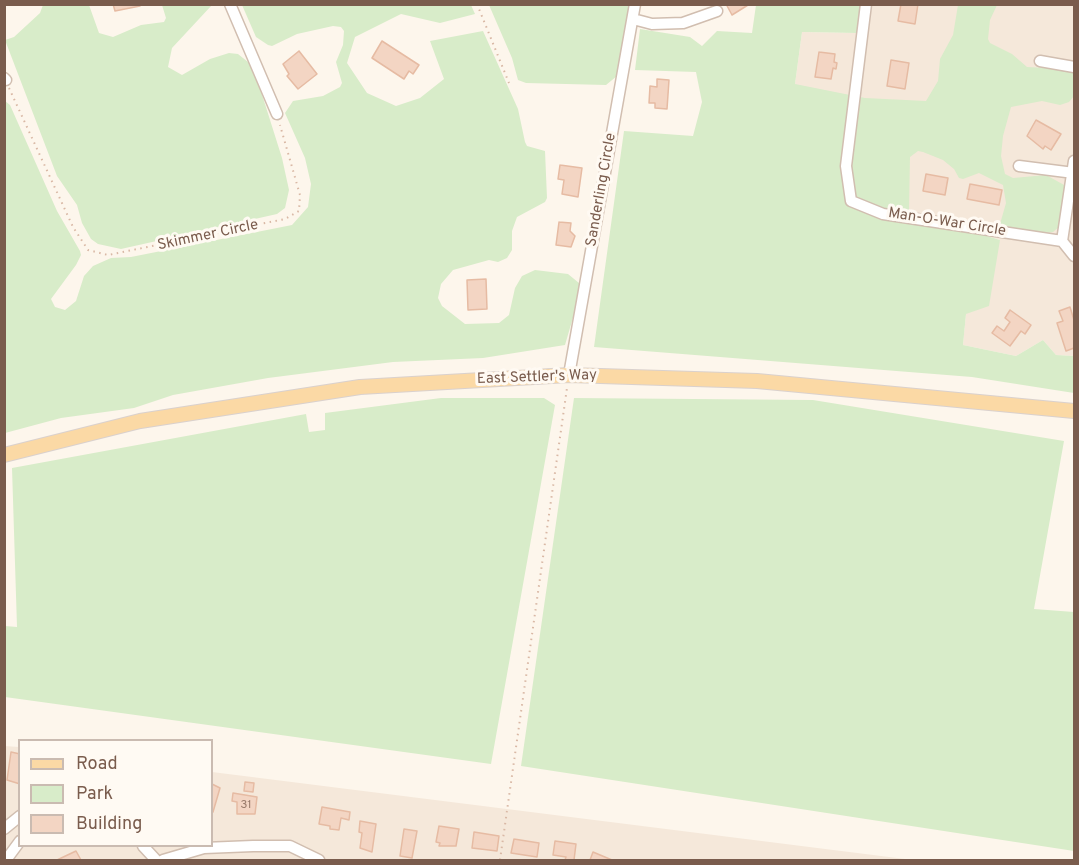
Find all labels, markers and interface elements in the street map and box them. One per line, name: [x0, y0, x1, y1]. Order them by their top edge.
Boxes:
street label: Sanderling Circle: [583, 132, 621, 248]
street label: Man-O-War Circle: [887, 205, 1007, 241]
street label: Skimmer Circle: [156, 217, 260, 255]
street label: East Settler's Way: [477, 367, 597, 389]
legend: [18, 739, 213, 847]
text: Road: [76, 753, 118, 776]
text: Park: [76, 783, 113, 806]
house number: 31: [240, 799, 252, 813]
text: Building: [76, 813, 142, 836]

